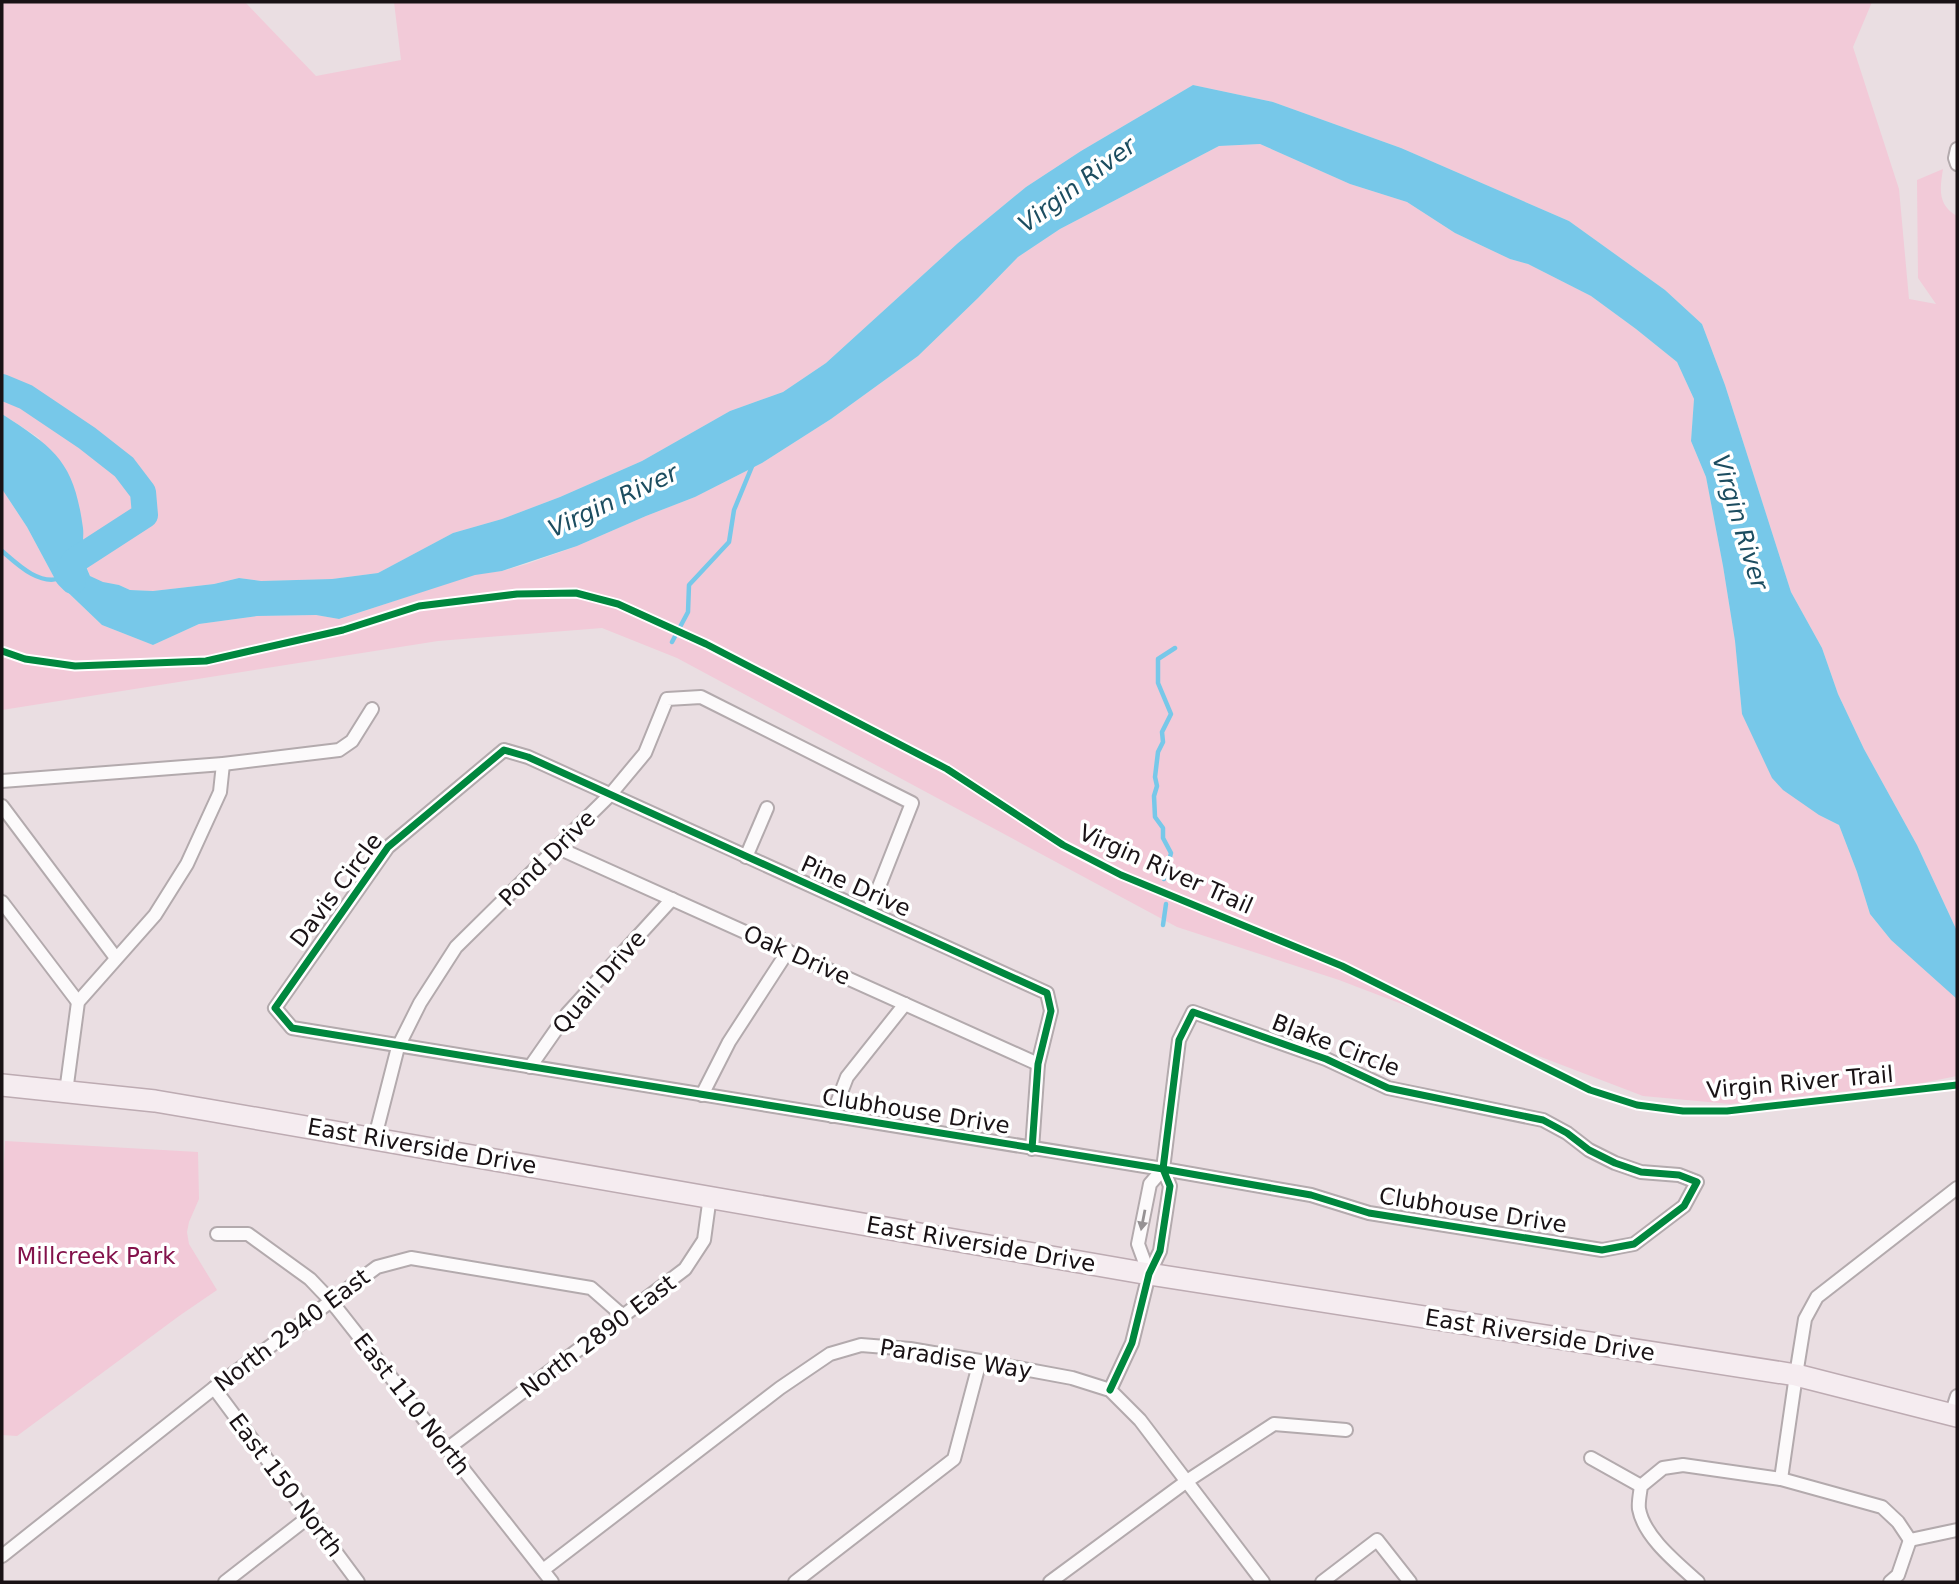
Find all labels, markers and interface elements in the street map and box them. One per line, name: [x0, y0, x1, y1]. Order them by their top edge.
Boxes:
water label: Virgin River: [1013, 130, 1143, 238]
water label: Virgin River: [1706, 451, 1774, 595]
water label: Virgin River: [544, 458, 684, 543]
street label: Pond Drive: [494, 805, 600, 911]
street label: Virgin River Trail: [1075, 819, 1257, 919]
street label: Davis Circle: [285, 828, 387, 952]
street label: Pine Drive: [797, 850, 915, 922]
street label: Oak Drive: [740, 920, 854, 990]
street label: Quail Drive: [547, 925, 651, 1039]
street label: Blake Circle: [1268, 1009, 1404, 1081]
street label: Virgin River Trail: [1705, 1061, 1895, 1103]
street label: Clubhouse Drive: [820, 1083, 1012, 1139]
street label: East Riverside Drive: [305, 1113, 539, 1179]
street label: Clubhouse Drive: [1377, 1182, 1569, 1238]
one-way arrow: [1138, 1209, 1149, 1231]
street label: East Riverside Drive: [864, 1211, 1098, 1277]
park label: Millcreek Park: [16, 1243, 176, 1269]
street label: North 2940 East: [209, 1263, 375, 1397]
street label: North 2890 East: [515, 1269, 681, 1403]
street label: East Riverside Drive: [1423, 1304, 1657, 1366]
street label: East 110 North: [349, 1328, 475, 1480]
street label: Paradise Way: [878, 1334, 1034, 1384]
street label: East 150 North: [224, 1408, 348, 1562]

